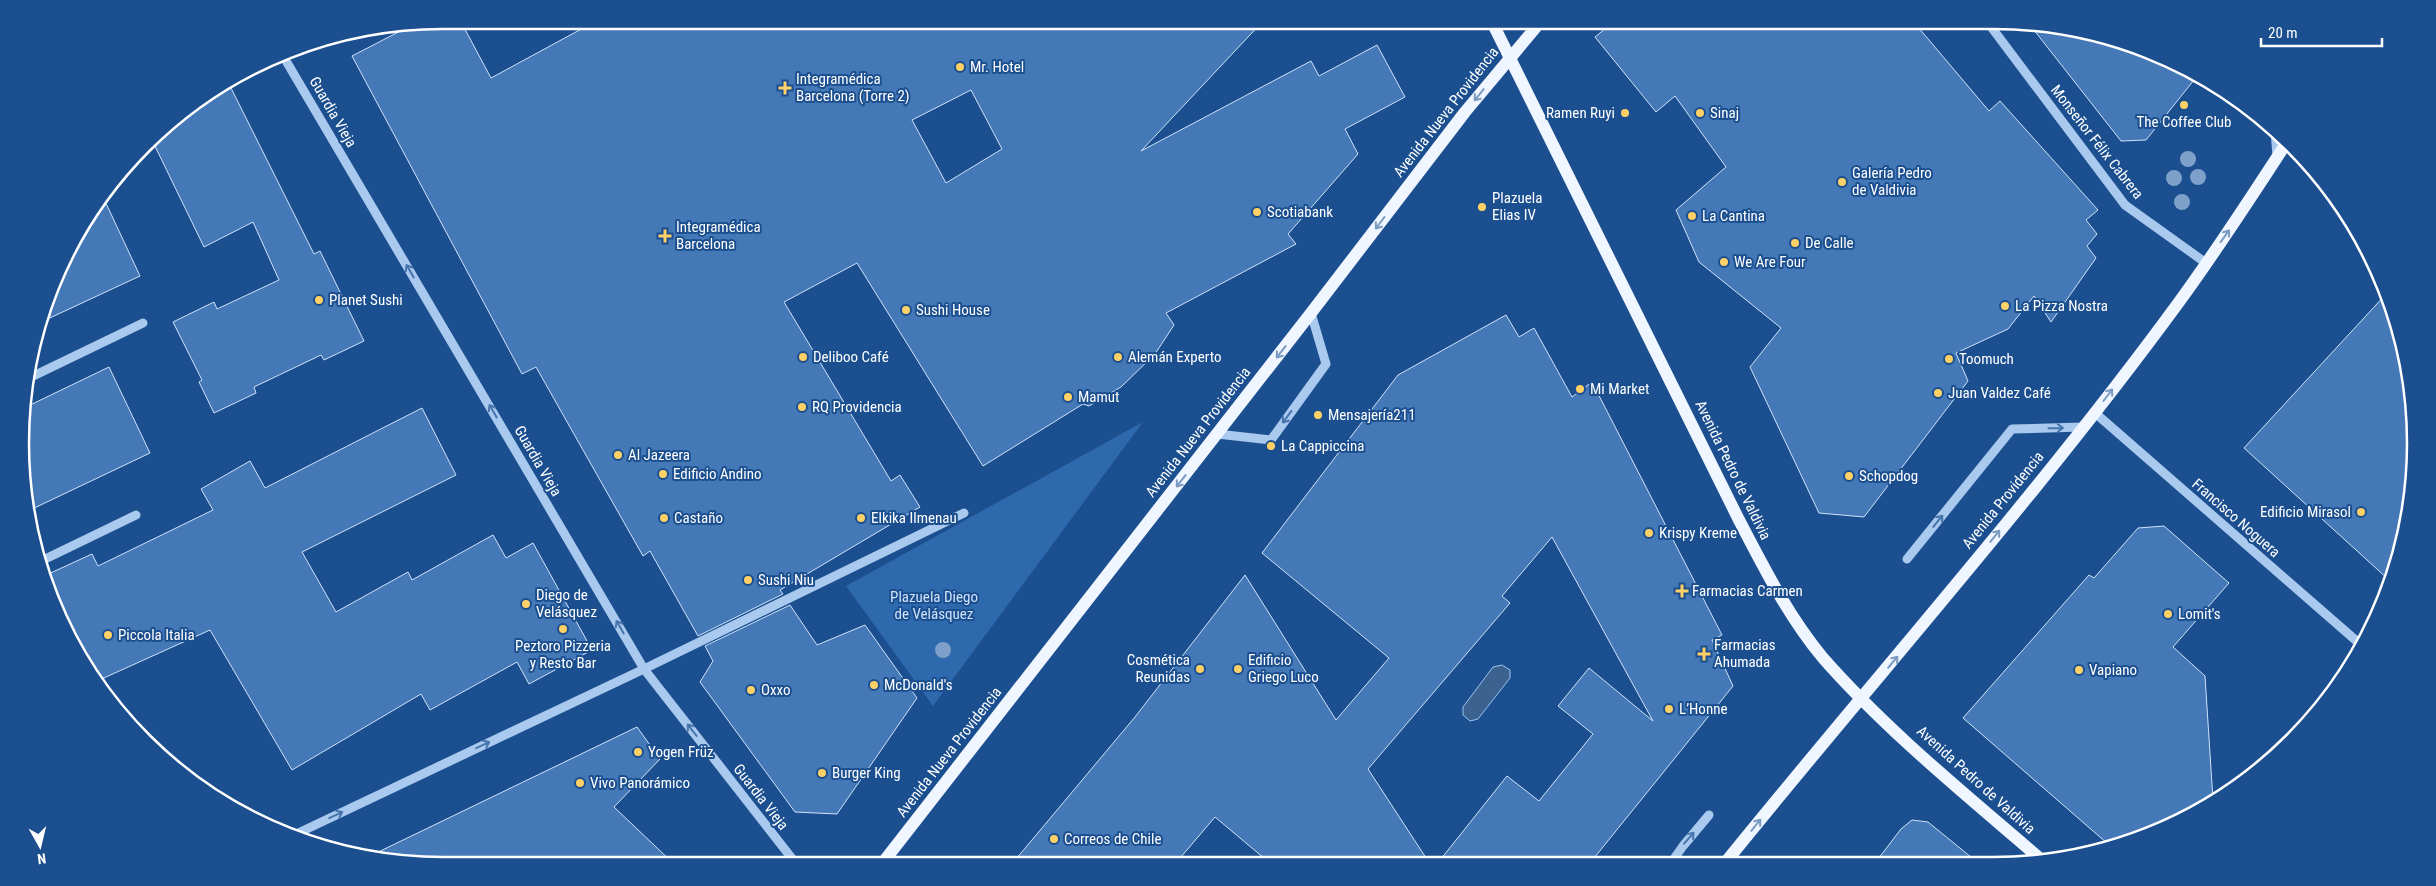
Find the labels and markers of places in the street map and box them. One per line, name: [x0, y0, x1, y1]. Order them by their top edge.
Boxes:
place label: Mr. Hotel: [970, 58, 1024, 76]
marker: Mr. Hotel: [954, 61, 966, 73]
place label: Integramédica Barcelona (Torre 2): [796, 70, 910, 105]
marker: Integramédica Barcelona (Torre 2): [778, 81, 792, 95]
marker: The Coffee Club: [2178, 99, 2190, 111]
place label: Ramen Ruyi: [1546, 104, 1615, 122]
place label: Sinaj: [1710, 104, 1739, 122]
marker: Ramen Ruyi: [1619, 107, 1631, 119]
marker: Sinaj: [1694, 107, 1706, 119]
place label: The Coffee Club: [2137, 113, 2231, 131]
place label: Galería Pedro de Valdivia: [1852, 164, 1932, 199]
marker: Galería Pedro de Valdivia: [1836, 176, 1848, 188]
place label: Plazuela Elias IV: [1492, 189, 1542, 224]
marker: Plazuela Elias IV: [1476, 201, 1488, 213]
place label: Scotiabank: [1267, 203, 1333, 221]
marker: Scotiabank: [1251, 206, 1263, 218]
place label: La Cantina: [1702, 207, 1765, 225]
marker: La Cantina: [1686, 210, 1698, 222]
place label: Integramédica Barcelona: [676, 218, 761, 253]
marker: Integramédica Barcelona: [658, 229, 672, 243]
place label: De Calle: [1805, 234, 1854, 252]
marker: De Calle: [1789, 237, 1801, 249]
place label: We Are Four: [1734, 253, 1806, 271]
marker: We Are Four: [1718, 256, 1730, 268]
place label: Planet Sushi: [329, 291, 403, 309]
marker: Planet Sushi: [313, 294, 325, 306]
place label: La Pizza Nostra: [2015, 297, 2108, 315]
marker: La Pizza Nostra: [1999, 300, 2011, 312]
place label: Sushi House: [916, 301, 990, 319]
marker: Sushi House: [900, 304, 912, 316]
place label: Deliboo Café: [813, 348, 889, 366]
place label: Alemán Experto: [1128, 348, 1222, 366]
place label: Toomuch: [1959, 350, 2014, 368]
marker: Deliboo Café: [797, 351, 809, 363]
marker: Alemán Experto: [1112, 351, 1124, 363]
marker: Toomuch: [1943, 353, 1955, 365]
place label: Mi Market: [1590, 380, 1649, 398]
marker: Mi Market: [1574, 383, 1586, 395]
place label: Juan Valdez Café: [1948, 384, 2051, 402]
marker: Juan Valdez Café: [1932, 387, 1944, 399]
place label: Mamut: [1078, 388, 1120, 406]
marker: Mamut: [1062, 391, 1074, 403]
place label: RQ Providencia: [812, 398, 902, 416]
marker: RQ Providencia: [796, 401, 808, 413]
place label: Mensajería211: [1328, 406, 1416, 424]
marker: Mensajería211: [1312, 409, 1324, 421]
place label: La Cappiccina: [1281, 437, 1364, 455]
marker: La Cappiccina: [1265, 440, 1277, 452]
place label: Al Jazeera: [628, 446, 690, 464]
marker: Al Jazeera: [612, 449, 624, 461]
place label: Edificio Andino: [673, 465, 762, 483]
place label: Schopdog: [1859, 467, 1918, 485]
marker: Edificio Andino: [657, 468, 669, 480]
marker: Schopdog: [1843, 470, 1855, 482]
place label: Edificio Mirasol: [2260, 503, 2351, 521]
marker: Edificio Mirasol: [2355, 506, 2367, 518]
place label: Castaño: [674, 509, 723, 527]
place label: Elkika Ilmenau: [871, 509, 957, 527]
marker: Castaño: [658, 512, 670, 524]
marker: Elkika Ilmenau: [855, 512, 867, 524]
place label: Krispy Kreme: [1659, 524, 1737, 542]
marker: Krispy Kreme: [1643, 527, 1655, 539]
place label: Sushi Niu: [758, 571, 814, 589]
marker: Sushi Niu: [742, 574, 754, 586]
place label: Farmacias Carmen: [1692, 582, 1803, 600]
marker: Farmacias Carmen: [1676, 585, 1688, 597]
place label: Diego de Velásquez: [536, 586, 597, 621]
marker: Diego de Velásquez: [520, 598, 532, 610]
place label: Lomit's: [2178, 605, 2221, 623]
marker: Lomit's: [2162, 608, 2174, 620]
marker: Peztoro Pizzeria y Resto Bar: [557, 623, 569, 635]
place label: Piccola Italia: [118, 626, 195, 644]
marker: Piccola Italia: [102, 629, 114, 641]
place label: Farmacias Ahumada: [1714, 636, 1776, 671]
place label: Peztoro Pizzeria y Resto Bar: [515, 637, 611, 672]
marker: Farmacias Ahumada: [1698, 648, 1710, 660]
place label: Cosmética Reunidas: [1127, 651, 1190, 686]
place label: Edificio Griego Luco: [1248, 651, 1319, 686]
place label: Vapiano: [2089, 661, 2137, 679]
marker: Cosmética Reunidas: [1194, 663, 1206, 675]
marker: Edificio Griego Luco: [1232, 663, 1244, 675]
marker: Vapiano: [2073, 664, 2085, 676]
place label: McDonald's: [884, 676, 953, 694]
marker: McDonald's: [868, 679, 880, 691]
place label: Oxxo: [761, 681, 791, 699]
marker: Oxxo: [745, 684, 757, 696]
place label: L’Honne: [1679, 700, 1727, 718]
marker: L’Honne: [1663, 703, 1675, 715]
place label: Yogen Früz: [648, 743, 714, 761]
marker: Yogen Früz: [632, 746, 644, 758]
place label: Burger King: [832, 764, 901, 782]
marker: Burger King: [816, 767, 828, 779]
place label: Vivo Panorámico: [590, 774, 690, 792]
marker: Vivo Panorámico: [574, 777, 586, 789]
place label: Correos de Chile: [1064, 830, 1161, 848]
marker: Correos de Chile: [1048, 833, 1060, 845]

